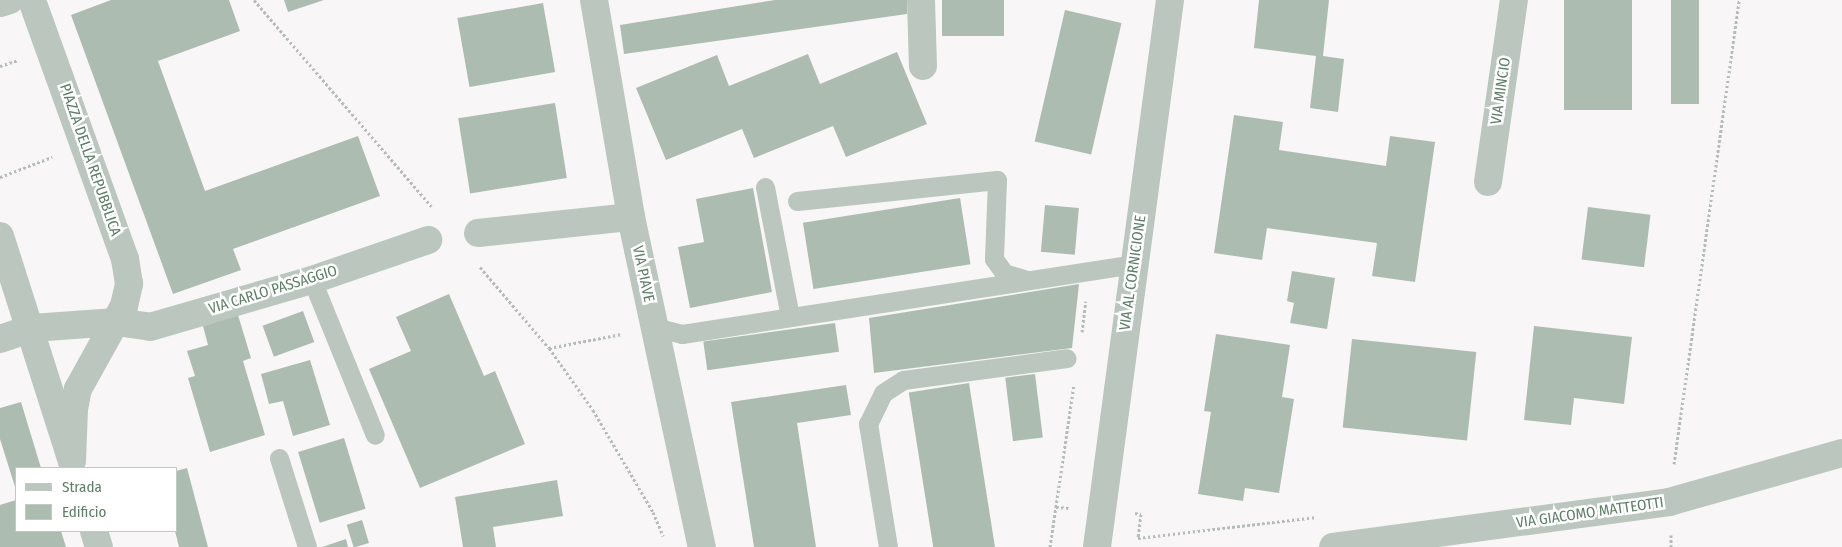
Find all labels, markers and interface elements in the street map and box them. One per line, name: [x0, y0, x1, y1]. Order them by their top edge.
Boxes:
street label: VIA MINCIO: [1487, 56, 1515, 126]
street label: PIAZZA DELLA REPUBBLICA: [55, 81, 125, 239]
street label: VIA AL CORNICIONE: [1116, 214, 1150, 332]
street label: VIA PIAVE: [628, 244, 658, 304]
street label: VIA CARLO PASSAGGIO: [207, 262, 339, 318]
legend: [15, 467, 178, 532]
text: Strada: [62, 478, 102, 496]
street label: VIA GIACOMO MATTEOTTI: [1515, 494, 1665, 532]
text: Edificio: [62, 503, 107, 521]

